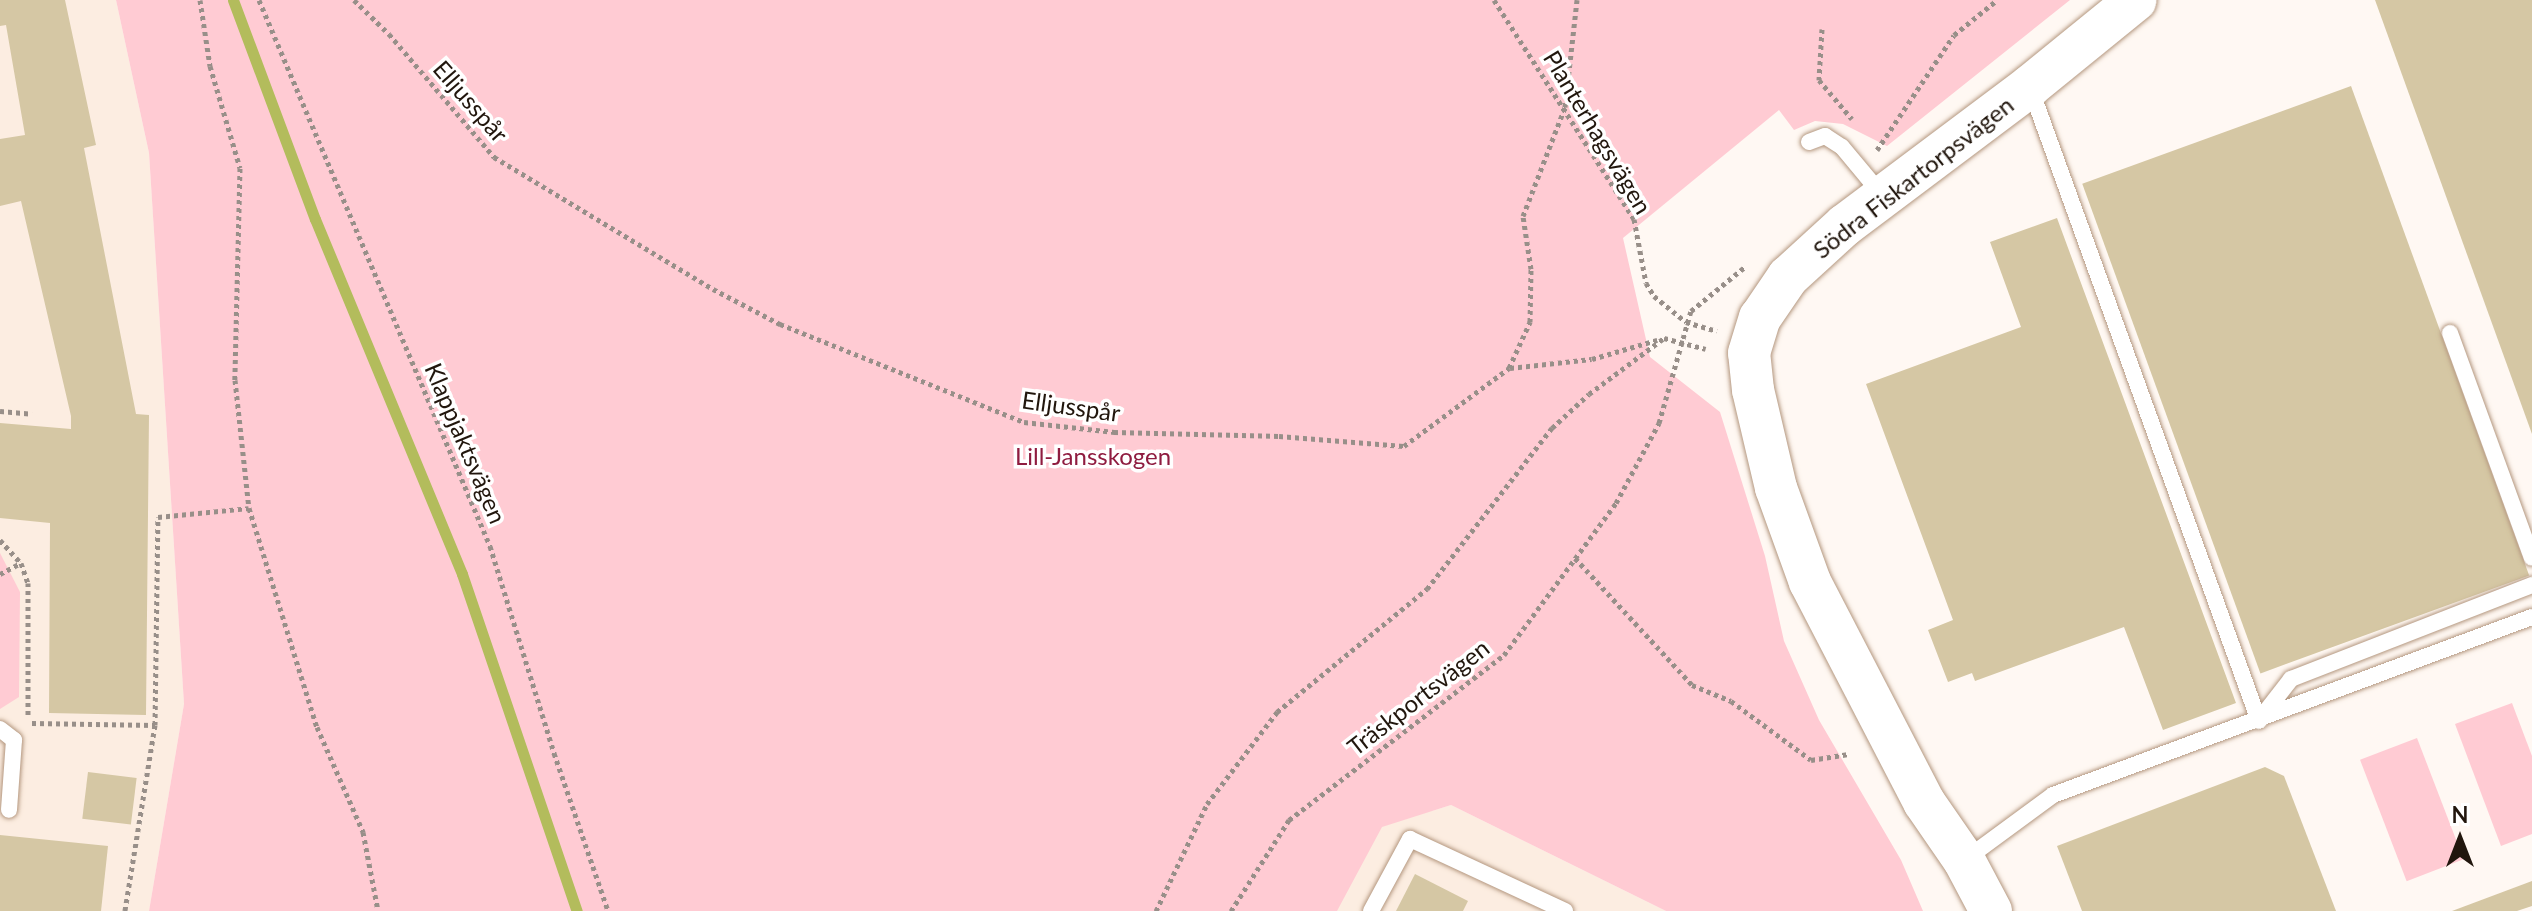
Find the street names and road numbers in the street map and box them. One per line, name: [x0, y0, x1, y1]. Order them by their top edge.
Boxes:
street label: Planterhagsvägen: [1538, 45, 1658, 219]
street label: Elljusspår: [428, 54, 514, 148]
street label: Södra Fiskartorpsvägen: [1807, 90, 2019, 264]
street label: Klappjaktsvägen: [419, 358, 513, 528]
street label: Elljusspår: [1020, 385, 1122, 427]
street label: Träskportsvägen: [1342, 633, 1494, 761]

